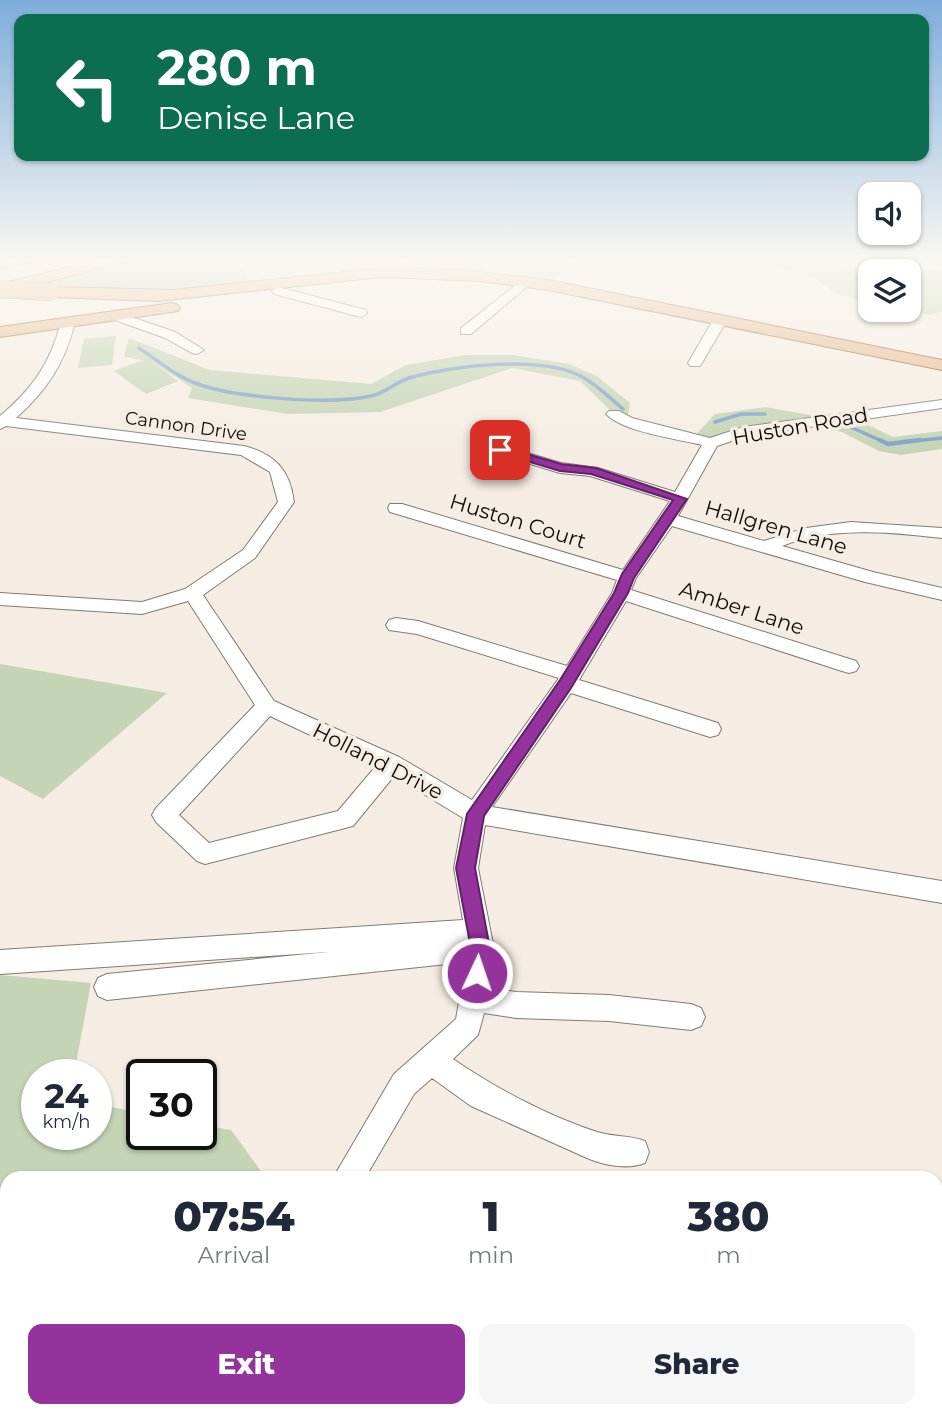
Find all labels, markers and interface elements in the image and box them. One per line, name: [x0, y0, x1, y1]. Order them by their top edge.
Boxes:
text: 280 m: [157, 38, 317, 97]
icon: left: [42, 42, 133, 133]
text: Denise Lane: [157, 98, 355, 137]
map controls: [858, 182, 921, 322]
button: sound: [858, 182, 921, 245]
button: layers: [858, 259, 921, 322]
street label: Huston Road: [730, 402, 870, 450]
street label: Cannon Drive: [124, 407, 249, 445]
pin: [470, 420, 530, 480]
icon: arrive: [481, 431, 519, 469]
street label: Huston Court: [447, 488, 589, 554]
street label: Hallgren Lane: [702, 495, 850, 559]
street label: Amber Lane: [676, 576, 808, 640]
street label: Holland Drive: [309, 717, 447, 805]
position arrow: [440, 936, 514, 1010]
speed limit sign: 30: [126, 1059, 217, 1150]
text: 24: [44, 1074, 89, 1117]
text: km/h: [42, 1111, 91, 1133]
text: 07:54: [173, 1190, 295, 1242]
text: 1: [482, 1190, 499, 1242]
text: 380: [687, 1190, 770, 1242]
text: Arrival: [198, 1241, 270, 1269]
text: min: [468, 1241, 514, 1269]
text: m: [716, 1241, 741, 1269]
button: Exit: [28, 1324, 465, 1404]
button: Share: [479, 1324, 915, 1404]

